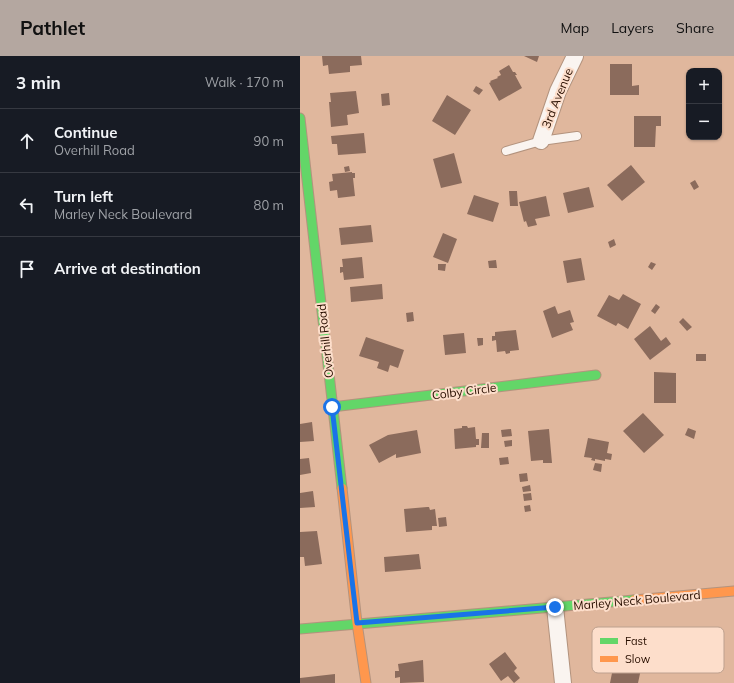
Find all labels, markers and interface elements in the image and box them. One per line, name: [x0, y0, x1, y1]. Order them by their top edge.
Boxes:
text: Pathlet: [20, 16, 85, 40]
text: Map: [560, 19, 589, 37]
text: Layers: [611, 19, 654, 37]
text: Share: [676, 19, 714, 37]
street label: 3rd Avenue: [538, 66, 576, 130]
map controls: [686, 68, 722, 140]
button: +: [686, 68, 722, 104]
text: 3 min: [16, 72, 61, 93]
text: Walk · 170 m: [205, 74, 284, 90]
button: −: [686, 104, 722, 140]
text: Continue: [54, 123, 117, 142]
icon: ahead: [16, 130, 38, 152]
text: 90 m: [254, 133, 284, 149]
text: Overhill Road: [54, 142, 135, 158]
text: Turn left: [54, 187, 113, 206]
icon: left: [16, 194, 38, 216]
text: 80 m: [254, 197, 284, 213]
text: Marley Neck Boulevard: [54, 206, 192, 222]
icon: arrive: [16, 258, 38, 280]
text: Arrive at destination: [54, 259, 201, 278]
street label: Overhill Road: [314, 303, 336, 379]
street label: Colby Circle: [431, 380, 497, 402]
route start: [323, 398, 341, 416]
street label: Marley Neck Boulevard: [573, 587, 701, 613]
route end: [546, 598, 564, 616]
legend: [592, 627, 724, 673]
text: Fast: [625, 634, 647, 648]
text: Slow: [625, 652, 651, 666]

